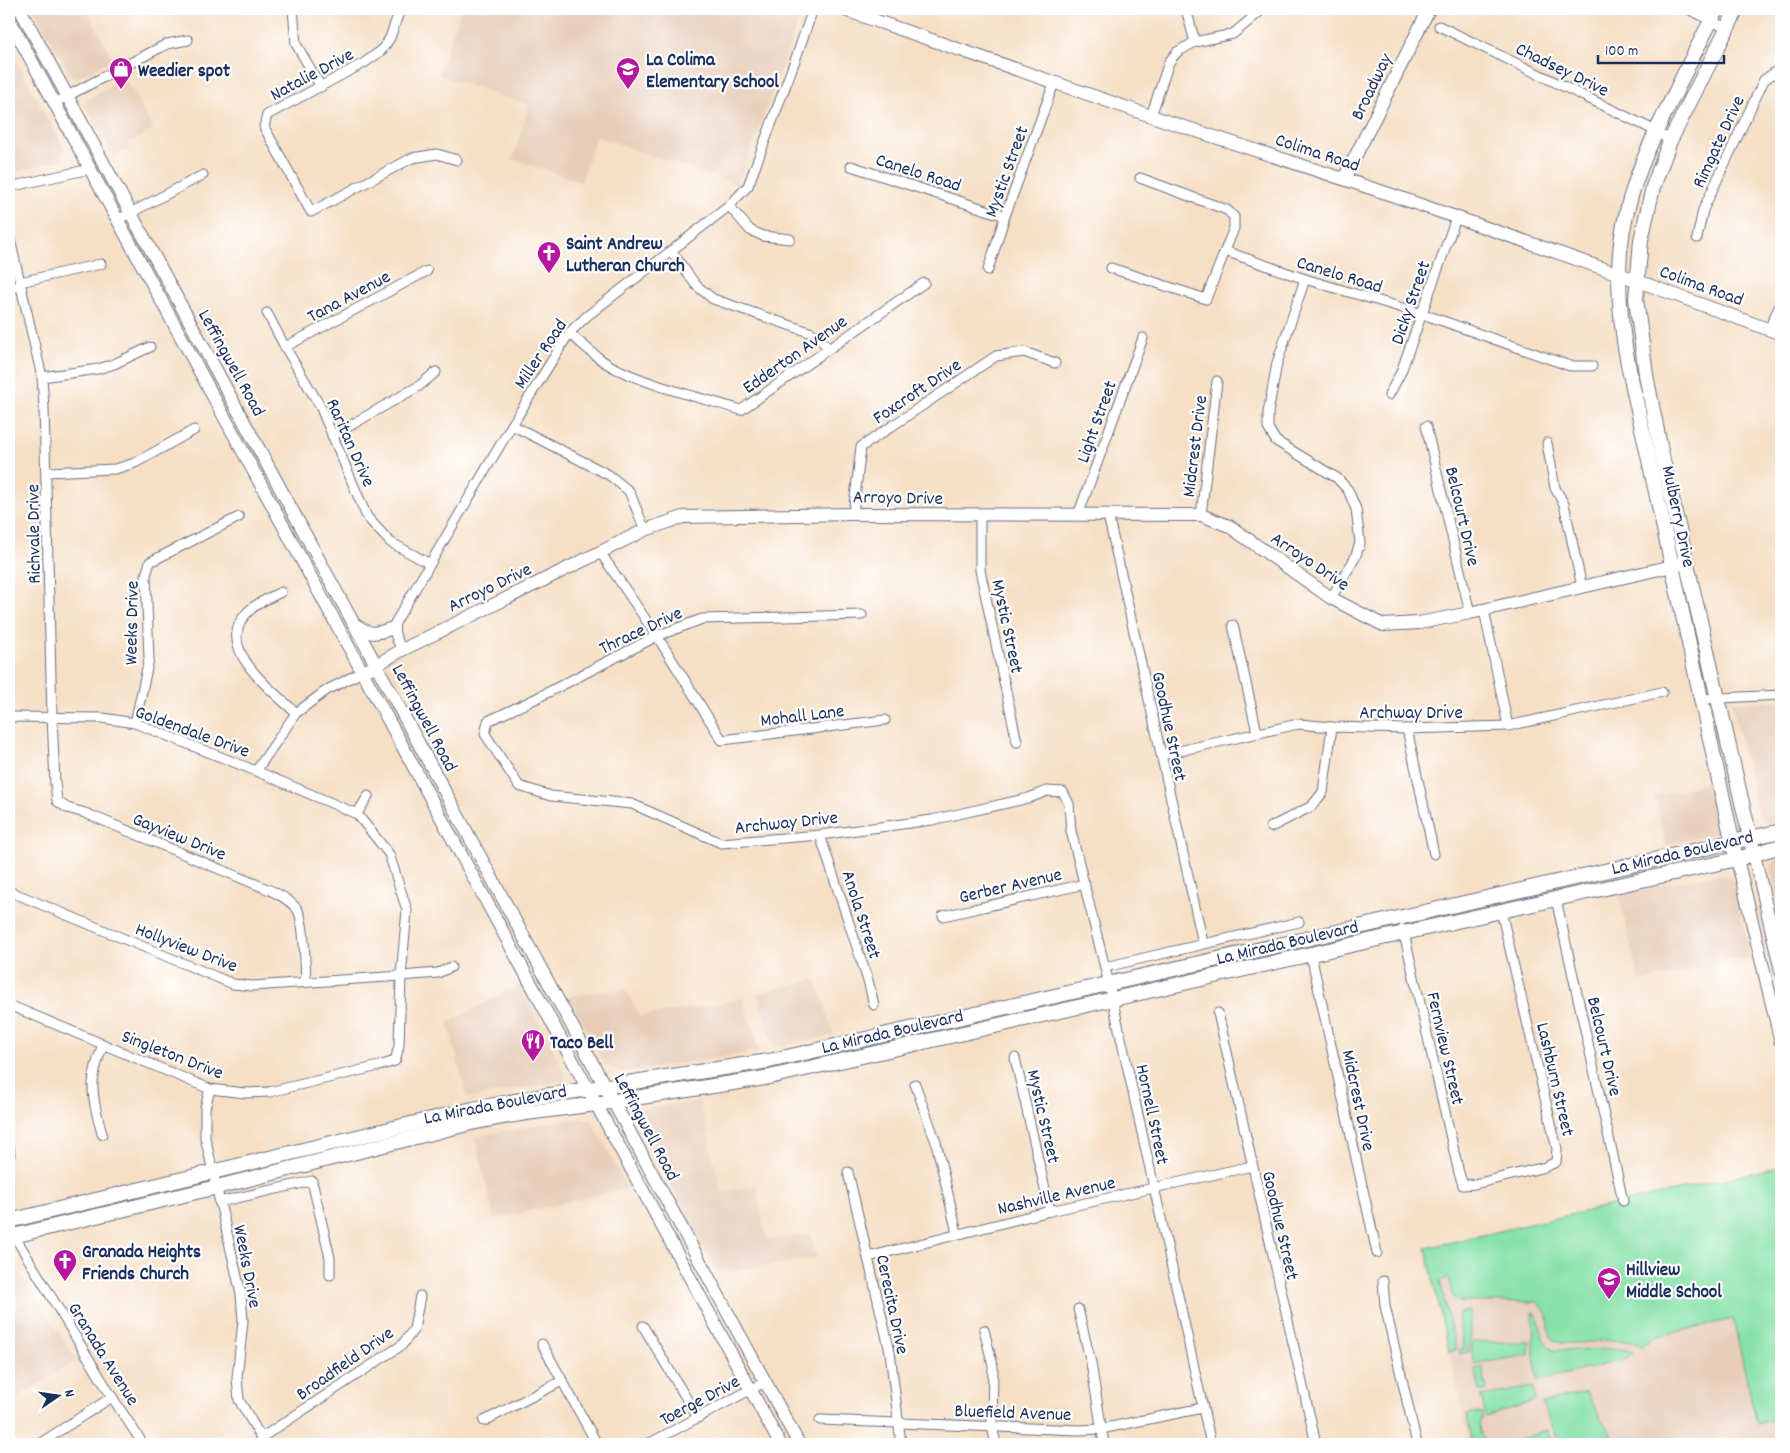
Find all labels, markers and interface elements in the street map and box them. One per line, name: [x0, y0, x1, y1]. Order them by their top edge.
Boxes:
scale bar: [1598, 32, 1724, 64]
street label: Chadsey Drive: [1510, 37, 1613, 105]
text: 100 m: [1605, 41, 1638, 63]
street label: Natalie Drive: [266, 43, 359, 109]
place label: La Colima Elementary School: [646, 48, 779, 97]
street label: Broadway: [1345, 49, 1401, 125]
shop icon: Weedier spot: [108, 56, 134, 90]
school or university icon: La Colima Elementary School: [615, 56, 641, 90]
place label: Weedier spot: [138, 59, 230, 86]
street label: Rimgate Drive: [1687, 92, 1753, 193]
street label: Mystic Street: [979, 123, 1037, 222]
street label: Colima Road: [1271, 128, 1363, 181]
street label: Canelo Road: [872, 148, 964, 201]
place label: Saint Andrew Lutheran Church: [566, 232, 685, 281]
church icon: Saint Andrew Lutheran Church: [536, 240, 562, 274]
street label: Canelo Road: [1293, 251, 1385, 302]
street label: Dicky Street: [1385, 258, 1439, 349]
street label: Colima Road: [1655, 260, 1747, 315]
street label: Tana Avenue: [303, 265, 396, 331]
street label: Leffingwell Road: [189, 305, 270, 422]
street label: Edderton Avenue: [738, 310, 854, 402]
street label: Miller Road: [509, 315, 575, 395]
street label: Foxcroft Drive: [868, 353, 968, 433]
street label: Light Street: [1071, 377, 1126, 467]
street label: Midcrest Drive: [1177, 394, 1216, 499]
street label: Raritan Drive: [317, 395, 380, 492]
street label: Mulberry Drive: [1653, 463, 1701, 570]
street label: Belcourt Drive: [1436, 464, 1485, 569]
street label: Richvale Drive: [21, 484, 50, 584]
street label: Arroyo Drive: [853, 485, 943, 514]
street label: Arroyo Drive: [1264, 527, 1354, 599]
street label: Arroyo Drive: [444, 557, 537, 621]
street label: Mystic Street: [982, 577, 1029, 676]
street label: Weeks Drive: [119, 581, 148, 665]
street label: Thrace Drive: [595, 601, 688, 663]
street label: Leffingwell Road: [383, 660, 463, 777]
street label: Goodhue Street: [1143, 670, 1192, 784]
street label: Mohall Lane: [759, 699, 846, 736]
street label: Goldendale Drive: [131, 700, 253, 767]
street label: Archway Drive: [1359, 701, 1463, 728]
street label: Archway Drive: [733, 806, 839, 843]
street label: Gayview Drive: [128, 807, 230, 869]
street label: La Mirada Boulevard: [1609, 825, 1757, 884]
street label: Gerber Avenue: [957, 862, 1065, 912]
street label: Anola Street: [833, 867, 887, 963]
street label: La Mirada Boulevard: [1214, 915, 1362, 974]
street label: Hollyview Drive: [131, 917, 241, 981]
street label: Fernview Street: [1417, 990, 1470, 1108]
street label: Belcourt Drive: [1578, 994, 1627, 1099]
street label: La Mirada Boulevard: [819, 1004, 967, 1063]
street label: Lashburn Street: [1527, 1020, 1580, 1139]
street label: Singleton Drive: [117, 1024, 227, 1088]
restaurant icon: Taco Bell: [520, 1028, 546, 1062]
place label: Taco Bell: [550, 1031, 614, 1058]
street label: Midcrest Drive: [1333, 1048, 1380, 1154]
street label: Hornell Street: [1127, 1062, 1174, 1167]
street label: Mystic Street: [1018, 1067, 1065, 1166]
street label: Leffingwell Road: [605, 1069, 685, 1186]
street label: La Mirada Boulevard: [422, 1079, 569, 1134]
street label: Goodhue Street: [1253, 1169, 1304, 1283]
street label: Nashville Avenue: [995, 1171, 1118, 1224]
street label: Weeks Drive: [224, 1223, 267, 1311]
place label: Granada Heights Friends Church: [82, 1240, 201, 1289]
church icon: Granada Heights Friends Church: [52, 1248, 78, 1282]
street label: Cerecita Drive: [867, 1252, 914, 1357]
place label: Hillview Middle School: [1626, 1258, 1722, 1307]
school or university icon: Hillview Middle School: [1596, 1266, 1622, 1300]
street label: Granada Avenue: [59, 1298, 145, 1412]
street label: Broadfield Drive: [292, 1321, 400, 1409]
north arrow: [32, 1370, 82, 1420]
street label: Toerge Drive: [656, 1370, 746, 1435]
text: N: [58, 1388, 79, 1399]
street label: Bluefield Avenue: [954, 1399, 1072, 1430]

